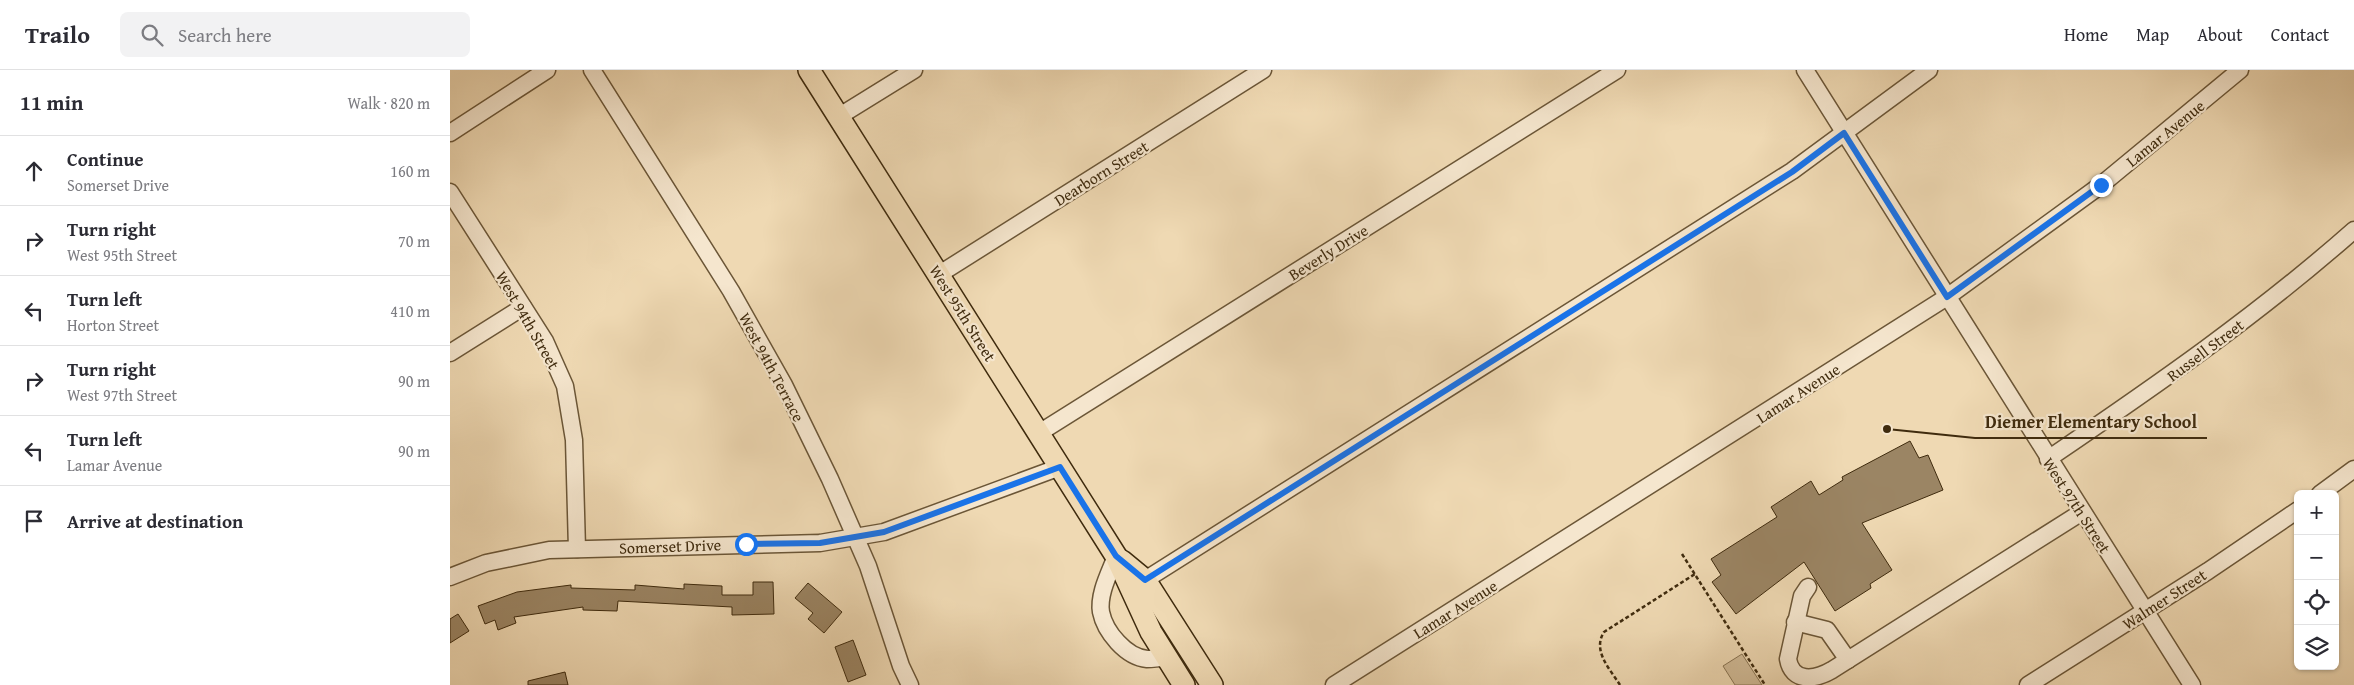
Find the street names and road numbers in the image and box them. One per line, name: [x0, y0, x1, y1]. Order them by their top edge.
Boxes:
street label: Lamar Avenue: [2120, 94, 2210, 172]
street label: Dearborn Street: [1049, 134, 1153, 212]
street label: Beverly Drive: [1283, 218, 1373, 286]
street label: West 95th Street: [924, 260, 1003, 366]
street label: West 94th Street: [490, 266, 566, 374]
street label: West 94th Terrace: [733, 308, 811, 426]
street label: Russell Street: [2161, 313, 2249, 387]
street label: Lamar Avenue: [1752, 357, 1844, 429]
street label: West 97th Street: [2037, 452, 2117, 558]
street label: Somerset Drive: [619, 532, 721, 560]
street label: Walmer Street: [2117, 563, 2211, 635]
street label: Lamar Avenue: [1408, 574, 1502, 644]

